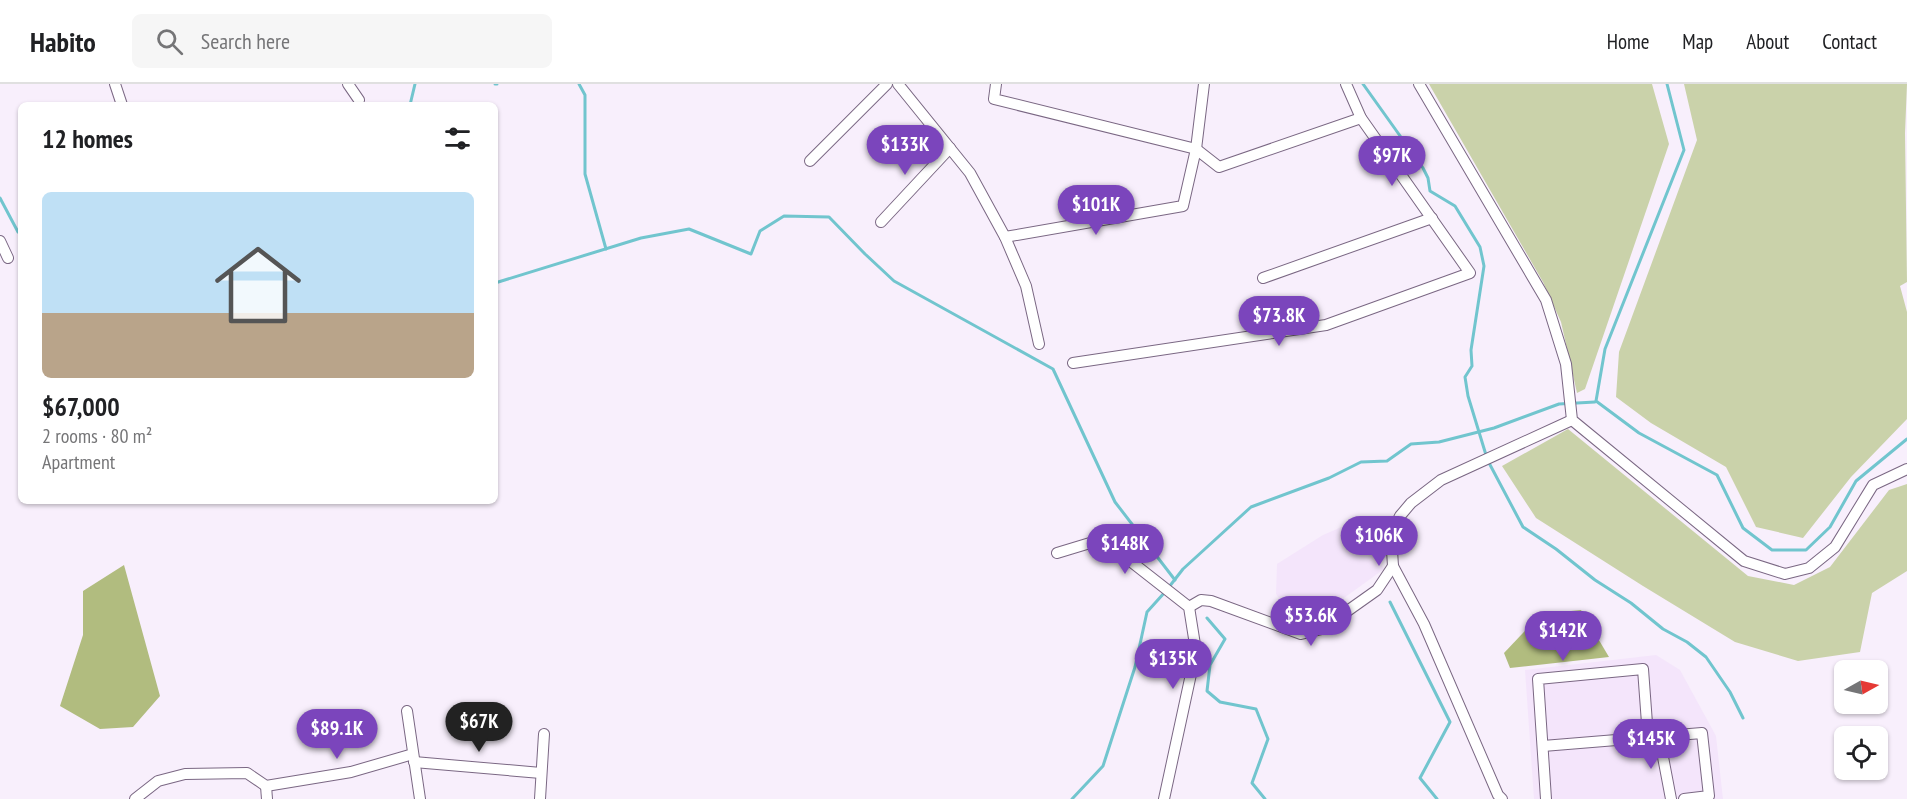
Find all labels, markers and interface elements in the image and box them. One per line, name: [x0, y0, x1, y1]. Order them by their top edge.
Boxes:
search box: [132, 14, 552, 68]
text: Habito: [30, 23, 96, 60]
icon: search: [153, 25, 186, 58]
text: Search here: [201, 27, 290, 55]
text: Home: [1607, 28, 1649, 55]
text: Map: [1682, 28, 1713, 55]
text: About: [1746, 28, 1789, 55]
text: Contact: [1822, 28, 1877, 55]
text: 12 homes: [42, 122, 133, 155]
icon: filters: [441, 122, 474, 155]
pin: $133K: [863, 125, 947, 176]
text: $133K: [881, 131, 929, 157]
pin: $97K: [1356, 136, 1428, 187]
text: $97K: [1372, 142, 1412, 168]
pin: $101K: [1054, 185, 1138, 236]
text: $101K: [1072, 191, 1120, 217]
icon: home: [204, 231, 312, 339]
pin: $73.8K: [1230, 296, 1328, 347]
text: $73.8K: [1253, 302, 1305, 328]
text: $67,000: [42, 390, 120, 423]
text: 2 rooms · 80 m²: [42, 423, 152, 449]
text: Apartment: [42, 449, 115, 475]
pin: $106K: [1337, 516, 1421, 567]
text: $106K: [1355, 522, 1403, 548]
pin: $148K: [1083, 524, 1167, 575]
text: $148K: [1101, 530, 1149, 556]
pin: $53.6K: [1262, 596, 1360, 647]
text: $53.6K: [1285, 602, 1337, 628]
pin: $142K: [1521, 611, 1605, 662]
text: $142K: [1539, 617, 1587, 643]
pin: $135K: [1131, 639, 1215, 690]
text: $135K: [1149, 645, 1197, 671]
north arrow: [1834, 660, 1888, 714]
map controls: [1834, 660, 1888, 780]
pin: $67K: [443, 702, 515, 753]
text: $67K: [459, 708, 499, 734]
pin: $89.1K: [288, 709, 386, 760]
text: $89.1K: [311, 715, 363, 741]
pin: $145K: [1609, 719, 1693, 770]
text: $145K: [1627, 725, 1675, 751]
button: locate: [1834, 726, 1888, 780]

